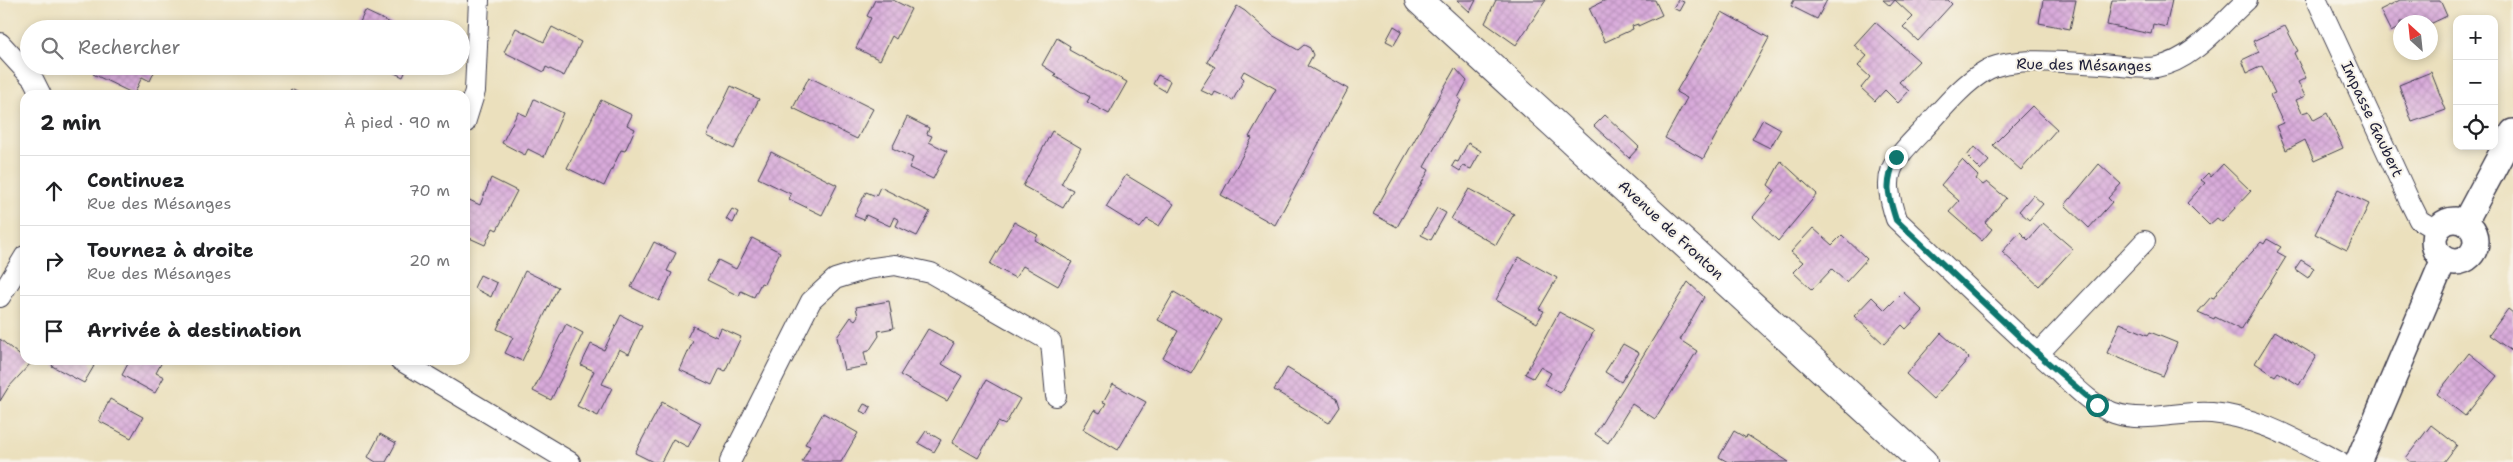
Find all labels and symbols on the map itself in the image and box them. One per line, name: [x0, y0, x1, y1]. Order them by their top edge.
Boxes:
north arrow: [2393, 15, 2438, 60]
street label: Rue des Mésanges: [2016, 54, 2152, 76]
street label: Impasse Gaubert: [2336, 58, 2408, 180]
route end: [1885, 146, 1908, 169]
street label: Avenue de Fronton: [1614, 176, 1728, 284]
route start: [2086, 394, 2109, 417]

